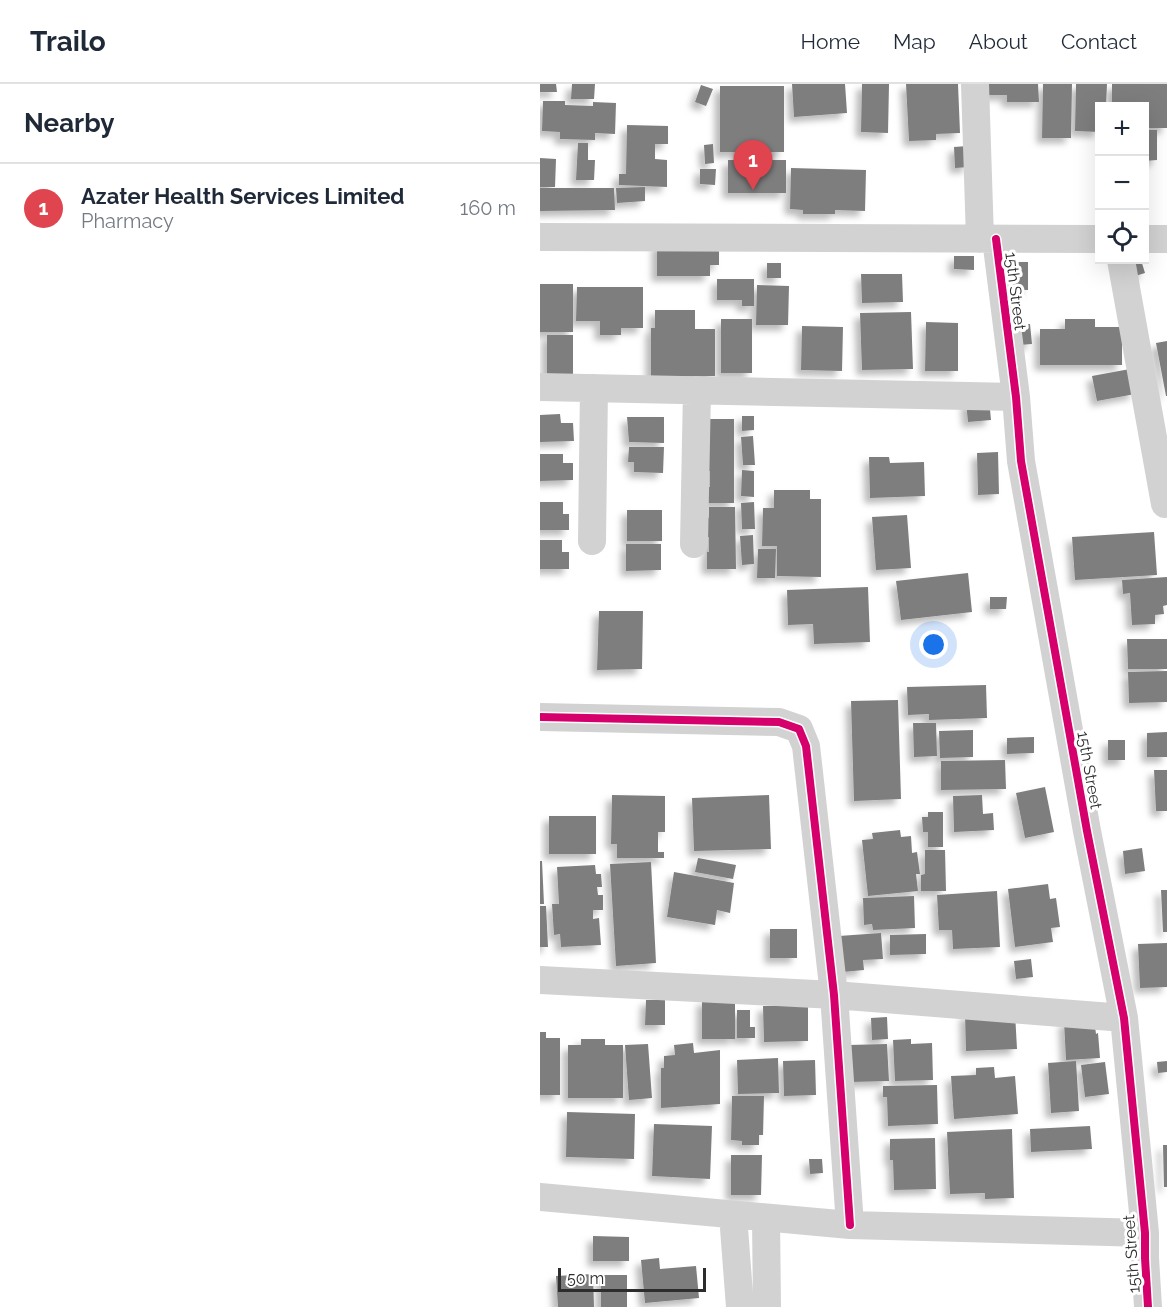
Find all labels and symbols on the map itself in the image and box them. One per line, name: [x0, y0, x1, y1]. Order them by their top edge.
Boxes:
pin: 1: [734, 141, 772, 190]
street label: 15th Street: [1001, 251, 1030, 332]
your location: [919, 630, 948, 659]
street label: 15th Street: [1073, 730, 1106, 811]
street label: 15th Street: [1119, 1213, 1144, 1294]
scale bar: [558, 1265, 706, 1292]

